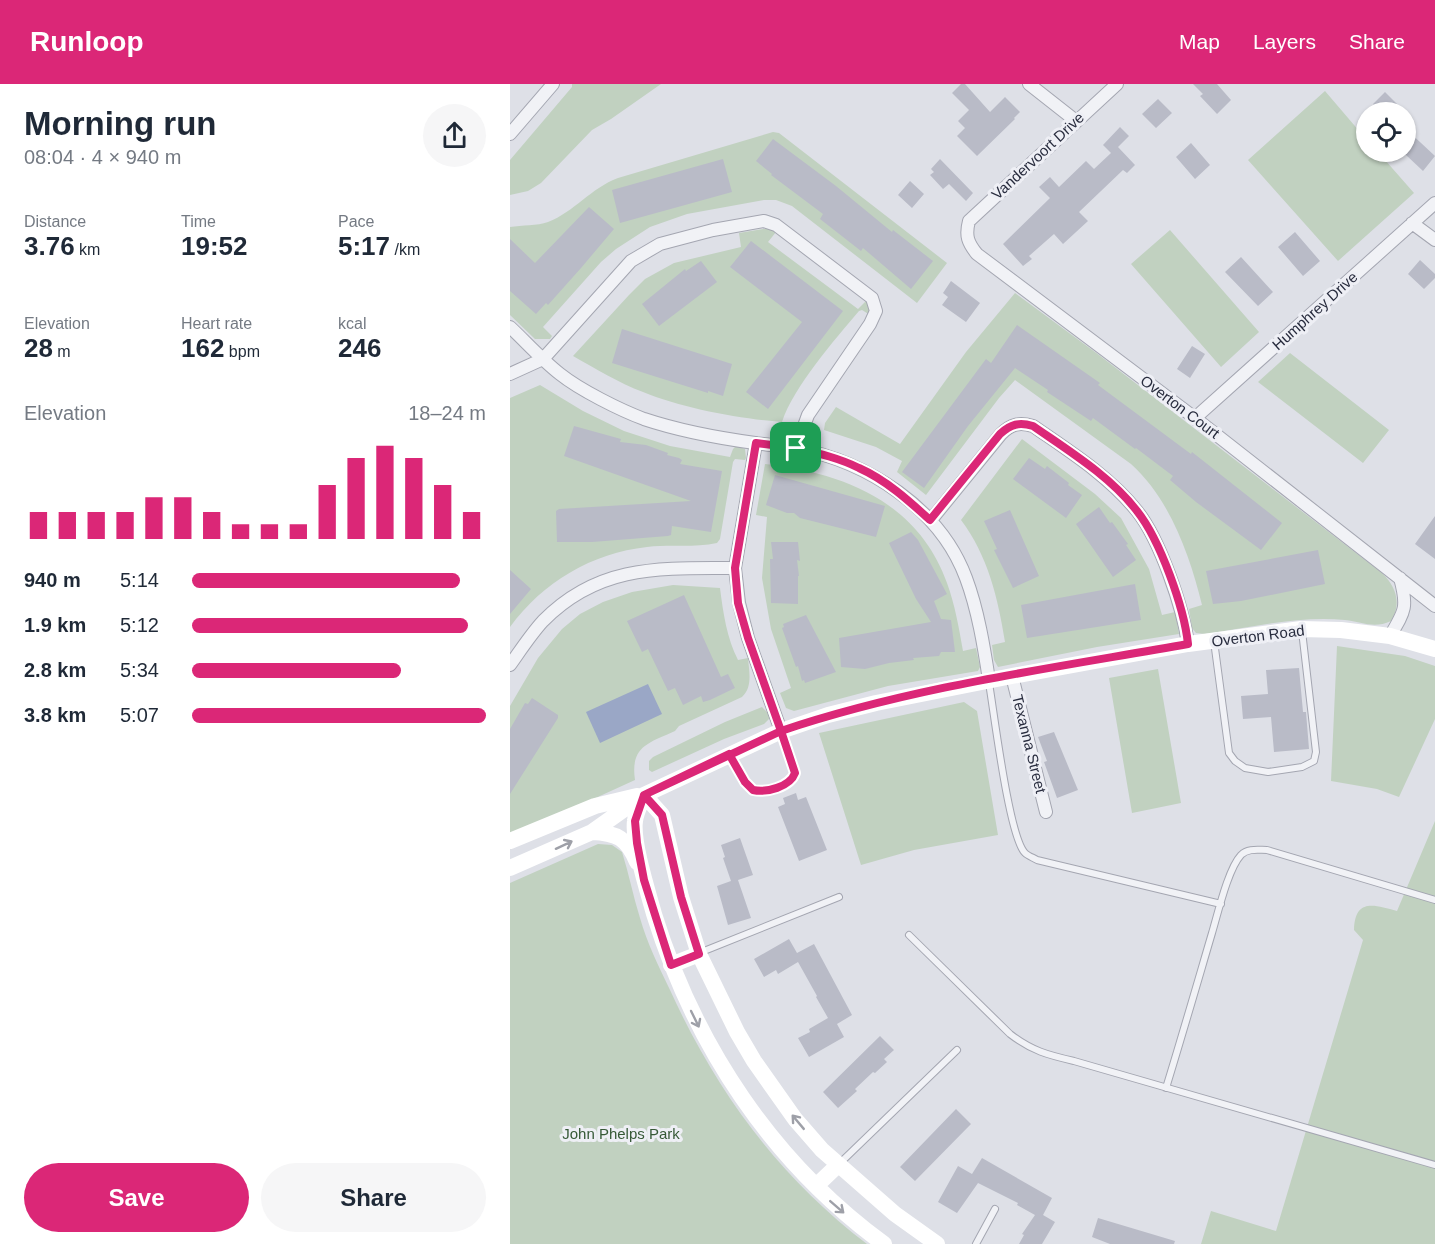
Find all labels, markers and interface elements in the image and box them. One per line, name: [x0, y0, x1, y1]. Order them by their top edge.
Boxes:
text: Runloop: [30, 26, 144, 57]
text: Map: [1179, 30, 1220, 53]
text: Layers: [1253, 30, 1316, 53]
text: Share: [1349, 30, 1405, 53]
map controls: [1356, 102, 1416, 162]
button: locate: [1356, 102, 1416, 162]
button: share: [423, 104, 486, 167]
text: Morning run: [24, 105, 216, 142]
street label: Vandervoort Drive: [988, 109, 1087, 203]
text: 08:04 · 4 × 940 m: [24, 146, 181, 168]
text: Distance: [24, 213, 86, 230]
text: Time: [181, 213, 216, 230]
text: Pace: [338, 213, 374, 230]
text: 3.76: [24, 231, 75, 261]
text: 19:52: [181, 231, 248, 261]
text: 5:17: [338, 231, 390, 261]
text: km: [75, 241, 100, 258]
text: /km: [390, 241, 420, 258]
street label: Humphrey Drive: [1269, 268, 1361, 353]
text: Elevation: [24, 315, 90, 332]
text: Heart rate: [181, 315, 252, 332]
text: kcal: [338, 315, 366, 332]
text: 28: [24, 333, 53, 363]
text: 162: [181, 333, 224, 363]
text: 246: [338, 333, 381, 363]
text: m: [53, 343, 71, 360]
text: bpm: [224, 343, 260, 360]
street label: Overton Court: [1138, 371, 1224, 442]
text: Elevation: [24, 402, 106, 424]
text: 18–24 m: [408, 402, 486, 424]
pin: [770, 422, 821, 473]
icon: arrive: [779, 431, 812, 464]
text: 940 m: [24, 569, 81, 591]
text: 5:14: [120, 569, 159, 591]
text: 1.9 km: [24, 614, 86, 636]
text: 5:12: [120, 614, 159, 636]
street label: Overton Road: [1211, 621, 1305, 650]
text: 2.8 km: [24, 659, 86, 681]
text: 5:34: [120, 659, 159, 681]
street label: Texanna Street: [1009, 693, 1050, 796]
text: 3.8 km: [24, 704, 86, 726]
text: 5:07: [120, 704, 159, 726]
one-way arrow: [554, 838, 572, 850]
one-way arrow: [689, 1010, 701, 1028]
one-way arrow: [792, 1114, 805, 1130]
park label: John Phelps Park: [562, 1125, 680, 1142]
button: Save: [24, 1163, 249, 1232]
button: Share: [261, 1163, 486, 1232]
one-way arrow: [829, 1200, 844, 1214]

